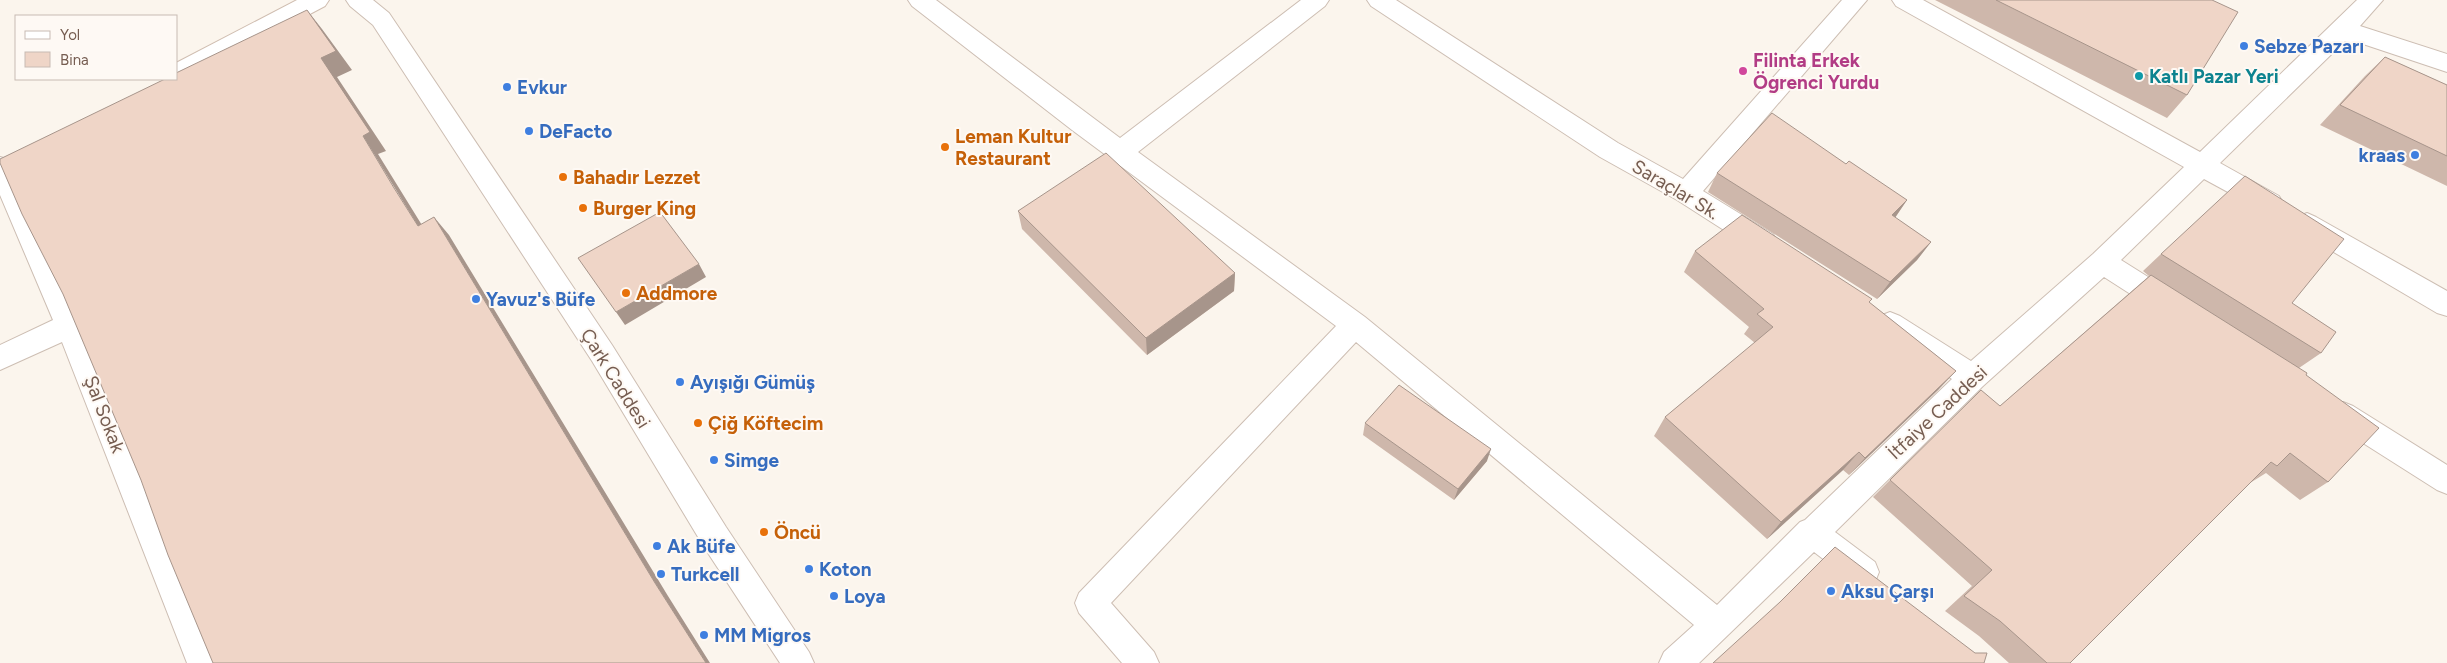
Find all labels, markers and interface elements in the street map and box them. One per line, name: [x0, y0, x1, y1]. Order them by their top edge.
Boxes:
legend: [15, 15, 178, 80]
text: Yol: [60, 26, 80, 44]
place label: Sebze Pazarı: [2254, 35, 2364, 58]
marker: Sebze Pazarı: [2238, 40, 2250, 52]
place label: Filinta Erkek Ögrenci Yurdu: [1753, 49, 1879, 94]
text: Bina: [60, 51, 89, 69]
marker: Filinta Erkek Ögrenci Yurdu: [1737, 65, 1749, 77]
place label: Katlı Pazar Yeri: [2149, 65, 2279, 88]
marker: Katlı Pazar Yeri: [2133, 70, 2145, 82]
place label: Evkur: [517, 76, 567, 99]
marker: Evkur: [501, 81, 513, 93]
place label: DeFacto: [539, 120, 612, 143]
marker: DeFacto: [523, 125, 535, 137]
place label: Leman Kultur Restaurant: [955, 125, 1071, 170]
marker: Leman Kultur Restaurant: [939, 141, 951, 153]
place label: kraas: [2358, 144, 2405, 167]
marker: kraas: [2409, 149, 2421, 161]
street label: Saraçlar Sk.: [1628, 154, 1724, 224]
place label: Bahadır Lezzet: [573, 166, 701, 189]
marker: Bahadır Lezzet: [557, 171, 569, 183]
place label: Burger King: [593, 197, 696, 220]
marker: Burger King: [577, 202, 589, 214]
place label: Addmore: [636, 282, 718, 305]
marker: Addmore: [620, 287, 632, 299]
place label: Yavuz's Büfe: [486, 288, 596, 311]
marker: Yavuz's Büfe: [470, 293, 482, 305]
street label: Çark Caddesi: [576, 324, 655, 432]
street label: İtfaiye Caddesi: [1883, 360, 1992, 464]
place label: Ayışığı Gümüş: [690, 371, 815, 394]
street label: Şal Sokak: [79, 372, 130, 457]
marker: Ayışığı Gümüş: [674, 376, 686, 388]
place label: Çiğ Köftecim: [708, 412, 823, 435]
marker: Çiğ Köftecim: [692, 417, 704, 429]
place label: Simge: [724, 449, 779, 472]
marker: Simge: [708, 454, 720, 466]
place label: Öncü: [774, 521, 821, 544]
marker: Öncü: [758, 526, 770, 538]
place label: Ak Büfe: [667, 535, 736, 558]
marker: Ak Büfe: [651, 540, 663, 552]
place label: Koton: [819, 558, 871, 581]
place label: Turkcell: [671, 563, 739, 586]
marker: Koton: [803, 563, 815, 575]
marker: Turkcell: [655, 568, 667, 580]
place label: Aksu Çarşı: [1841, 580, 1934, 603]
place label: Loya: [844, 585, 886, 608]
marker: Aksu Çarşı: [1825, 585, 1837, 597]
marker: Loya: [828, 590, 840, 602]
place label: MM Migros: [714, 624, 811, 647]
marker: MM Migros: [698, 629, 710, 641]

